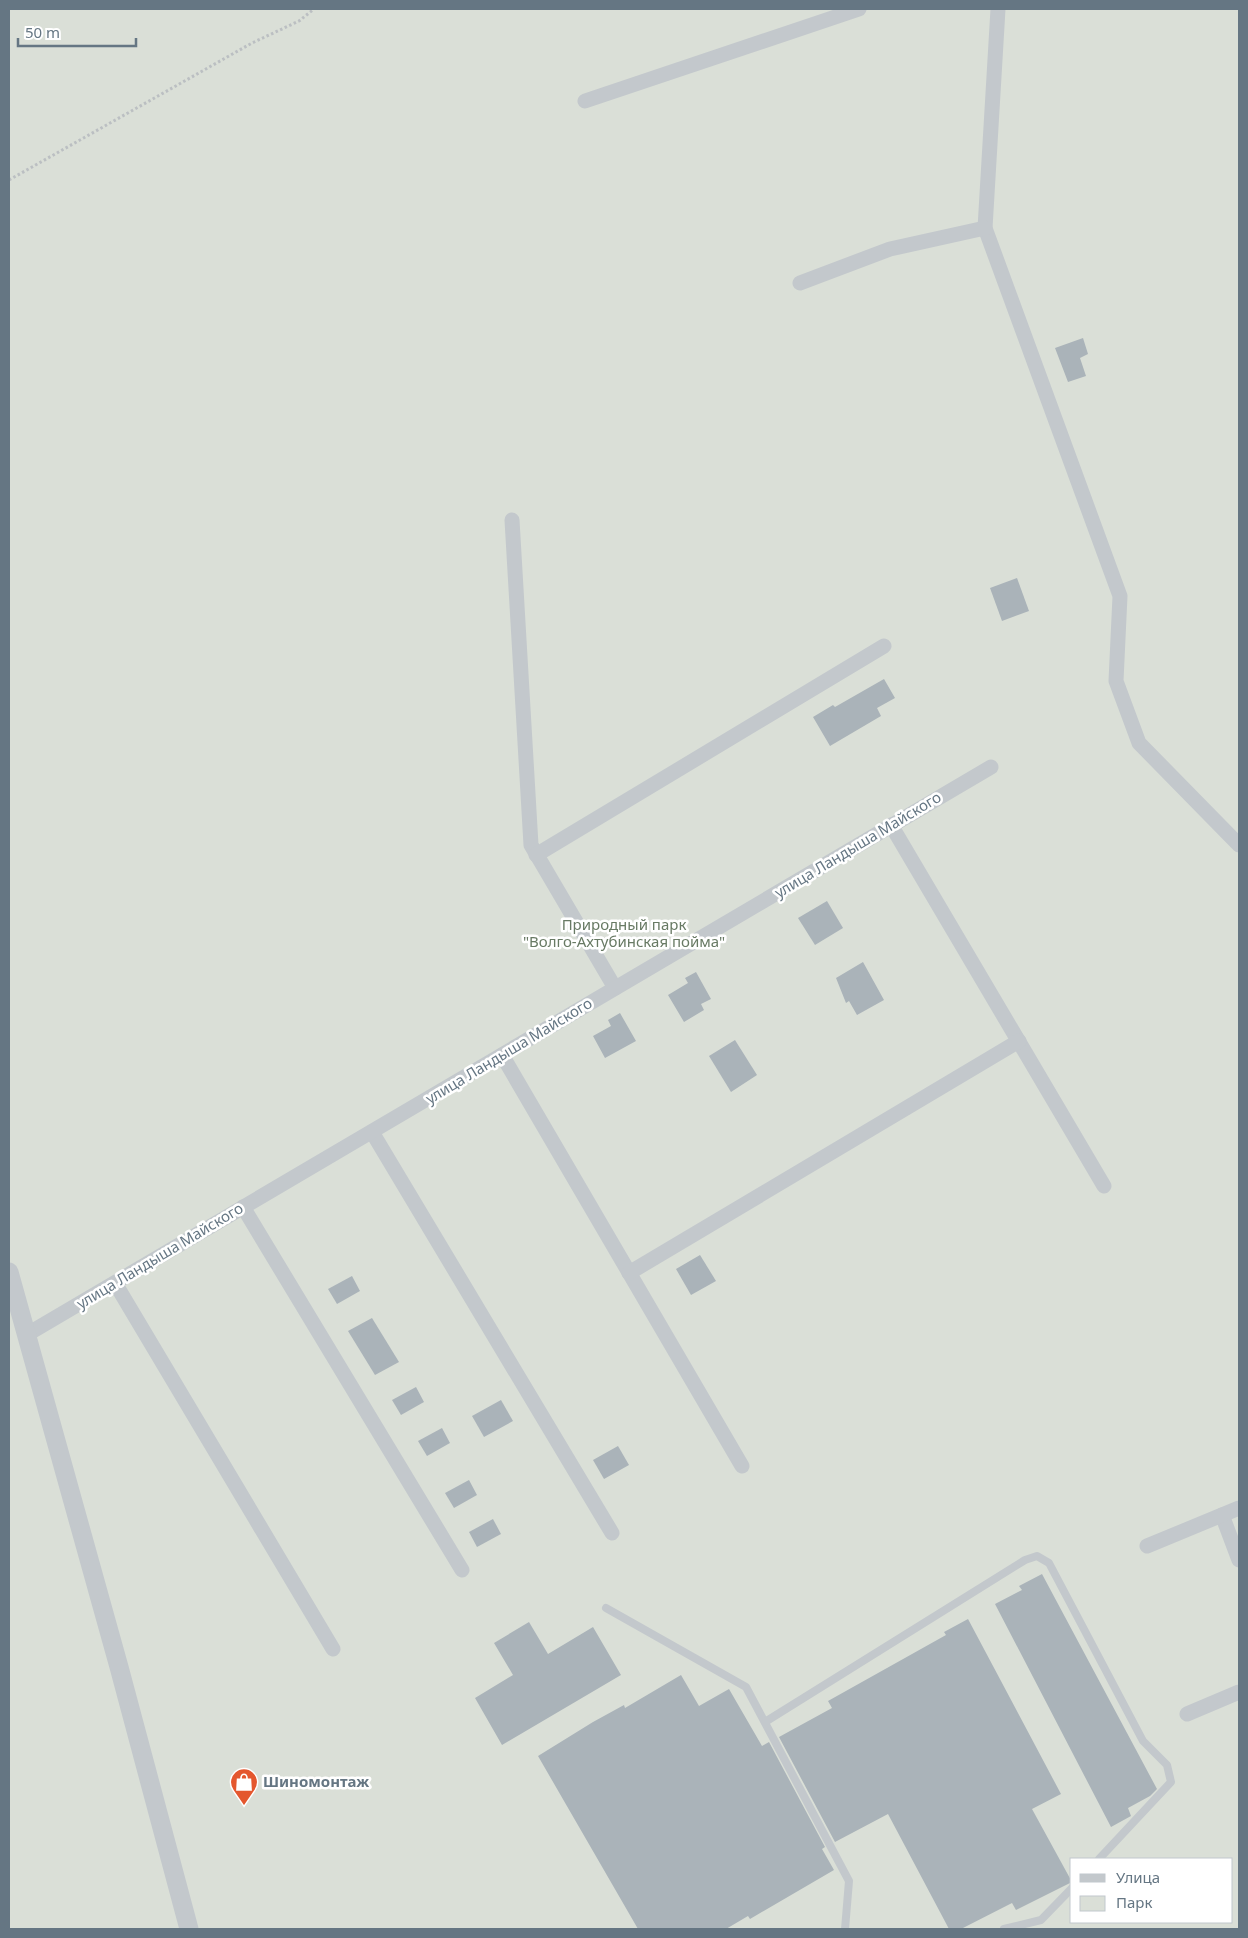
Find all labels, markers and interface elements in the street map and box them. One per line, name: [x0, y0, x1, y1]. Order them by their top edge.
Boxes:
scale bar: [18, 15, 135, 47]
text: 50 m: [25, 22, 60, 42]
street label: улица Ландыша Майского: [770, 786, 945, 902]
park label: Природный парк "Волго-Ахтубинская пойма": [523, 914, 725, 951]
street label: улица Ландыша Майского: [421, 992, 596, 1108]
street label: улица Ландыша Майского: [72, 1197, 247, 1313]
shop icon: Шиномонтаж: [229, 1767, 259, 1806]
place label: Шиномонтаж: [263, 1771, 369, 1791]
legend: [1070, 1858, 1233, 1923]
text: Улица: [1116, 1867, 1160, 1887]
text: Парк: [1116, 1892, 1152, 1912]

